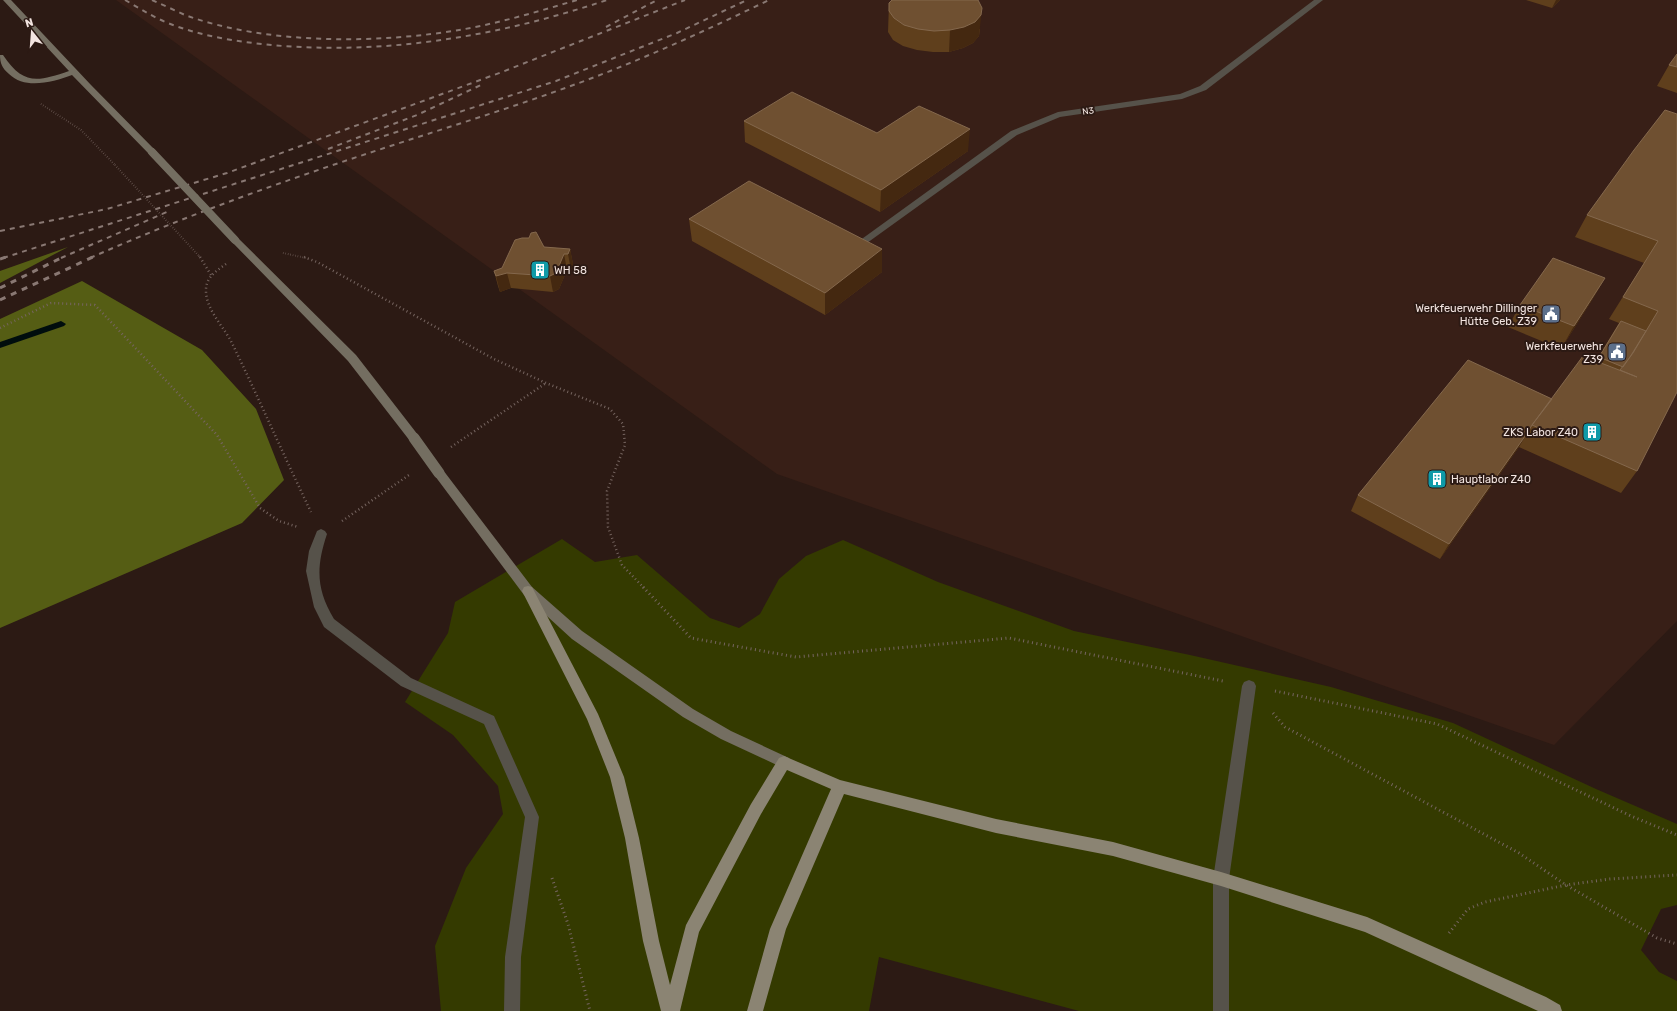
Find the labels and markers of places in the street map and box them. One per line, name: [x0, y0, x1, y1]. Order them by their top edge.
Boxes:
building icon: WH 58: [529, 259, 551, 281]
place label: WH 58: [554, 264, 587, 277]
place label: Werkfeuerwehr Dillinger Hütte Geb. Z39: [1415, 302, 1538, 328]
public building icon: Werkfeuerwehr Dillinger Hütte Geb. Z39: [1540, 303, 1562, 325]
place label: Werkfeuerwehr Z39: [1525, 340, 1604, 366]
public building icon: Werkfeuerwehr Z39: [1606, 341, 1628, 363]
building icon: ZKS Labor Z40: [1581, 421, 1603, 443]
place label: ZKS Labor Z40: [1503, 426, 1578, 439]
building icon: Hauptlabor Z40: [1426, 468, 1448, 490]
place label: Hauptlabor Z40: [1451, 473, 1531, 486]

